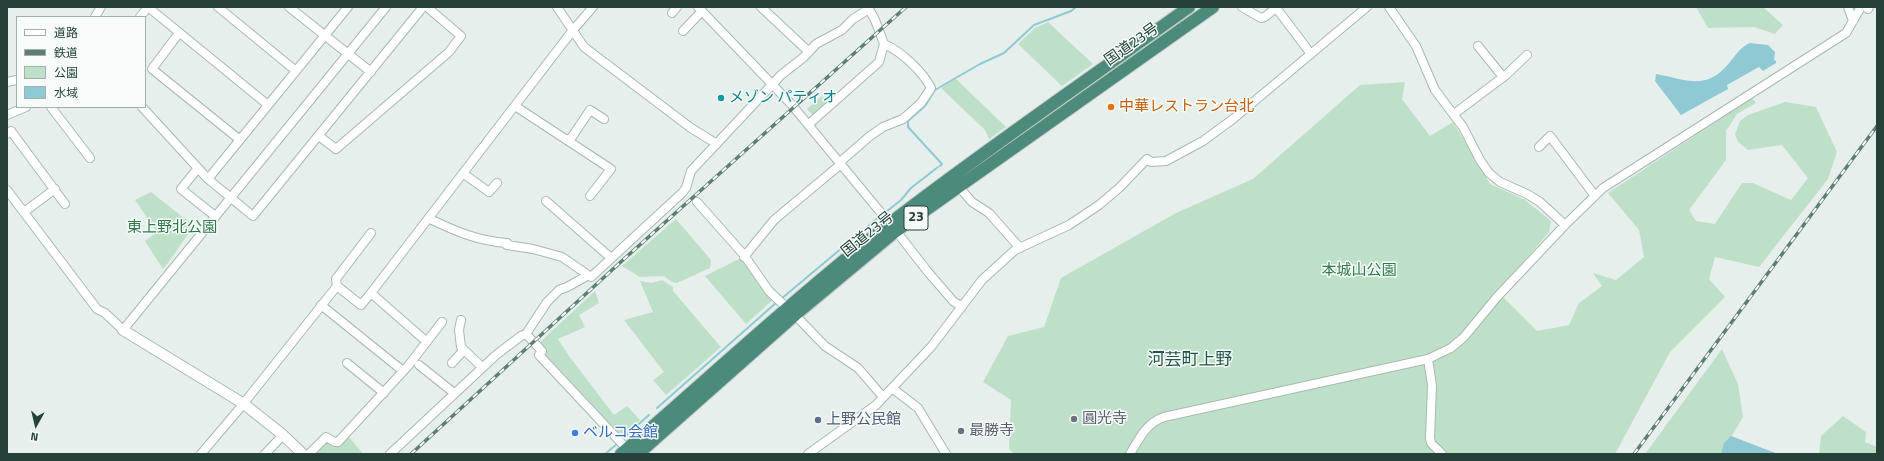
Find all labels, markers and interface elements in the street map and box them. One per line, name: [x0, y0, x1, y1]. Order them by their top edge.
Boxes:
legend: [16, 16, 146, 108]
street label: 国道23号: [1102, 20, 1162, 70]
text: 道路: [54, 23, 78, 42]
text: 鉄道: [54, 43, 78, 62]
text: 公園: [54, 63, 78, 82]
text: 水域: [54, 83, 78, 102]
place label: メゾン パティオ: [729, 89, 837, 107]
marker: メゾン パティオ: [716, 93, 726, 103]
place label: 中華レストラン台北: [1119, 98, 1254, 116]
marker: 中華レストラン台北: [1106, 102, 1116, 112]
road number: 23: [904, 206, 928, 230]
street label: 国道23号: [838, 209, 898, 261]
park label: 東上野北公園: [127, 219, 217, 237]
park label: 本城山公園: [1322, 262, 1396, 280]
district label: 河芸町上野: [1148, 351, 1232, 371]
north arrow: [16, 405, 56, 445]
place label: 圓光寺: [1082, 410, 1127, 428]
place label: 上野公民館: [826, 411, 901, 429]
marker: 圓光寺: [1069, 414, 1079, 424]
marker: 上野公民館: [813, 415, 823, 425]
place label: 最勝寺: [969, 422, 1014, 440]
place label: ベルコ会館: [583, 424, 658, 442]
marker: 最勝寺: [956, 426, 966, 436]
text: N: [29, 428, 39, 445]
marker: ベルコ会館: [570, 428, 580, 438]

